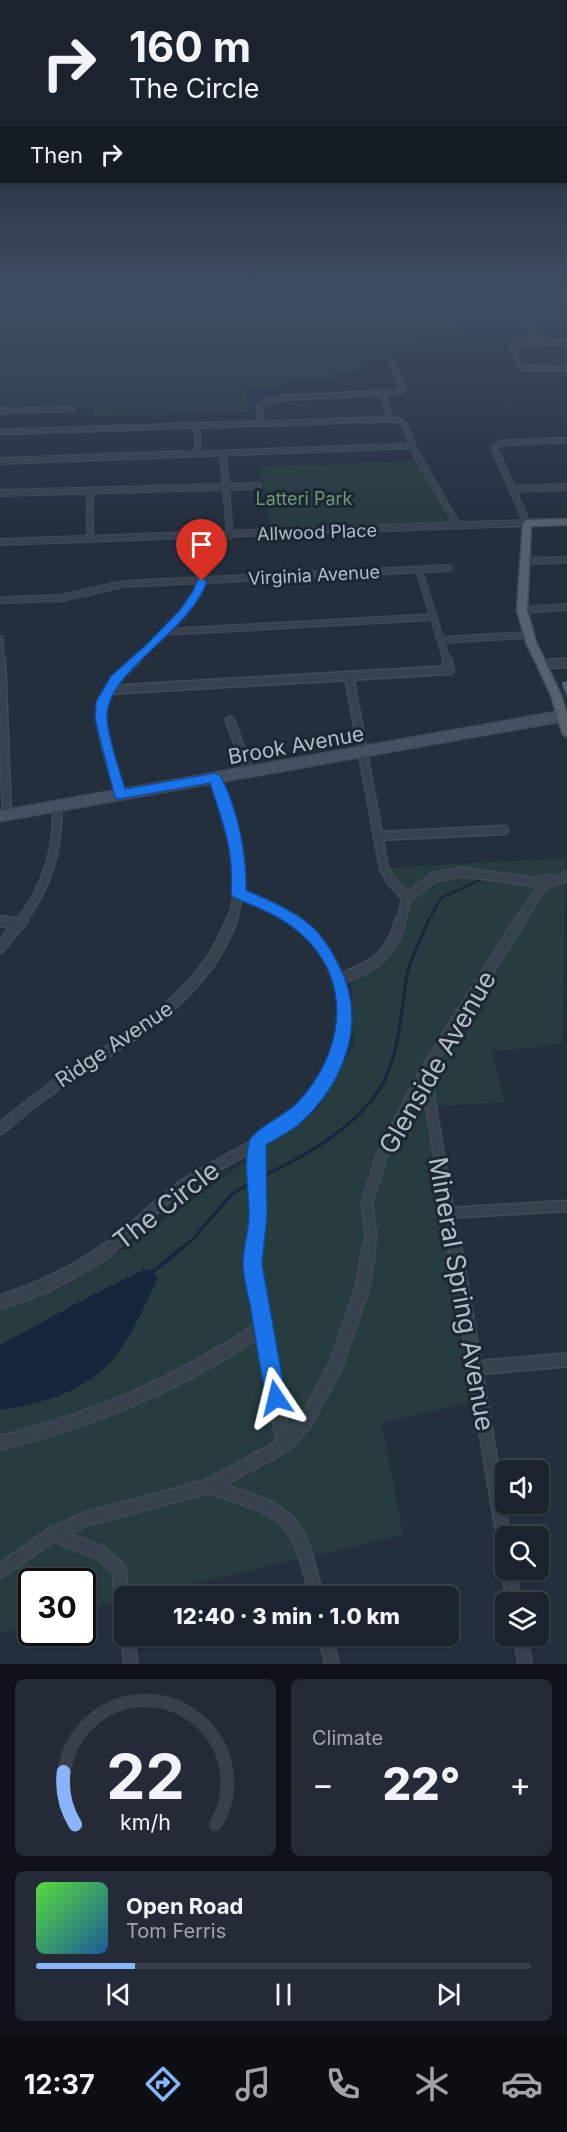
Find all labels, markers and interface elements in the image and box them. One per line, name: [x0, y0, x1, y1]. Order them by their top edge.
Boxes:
text: 160 m: [129, 21, 251, 72]
icon: right: [30, 24, 108, 102]
text: The Circle: [129, 72, 259, 105]
icon: right: [95, 138, 128, 171]
text: Then: [30, 142, 83, 168]
park label: Latteri Park: [256, 488, 353, 509]
pin: [176, 519, 227, 581]
street label: Allwood Place: [257, 519, 377, 545]
icon: arrive: [185, 528, 218, 561]
street label: Virginia Avenue: [248, 561, 380, 589]
street label: Brook Avenue: [226, 721, 366, 769]
street label: Glenside Avenue: [372, 965, 502, 1159]
street label: Ridge Avenue: [51, 996, 177, 1092]
street label: The Circle: [107, 1154, 225, 1256]
street label: Mineral Spring Avenue: [423, 1155, 501, 1433]
position arrow: [244, 1366, 308, 1430]
map controls: [495, 1460, 549, 1646]
button: sound: [495, 1460, 549, 1514]
button: search: [495, 1526, 549, 1580]
speed limit sign: 30: [18, 1568, 96, 1646]
button: layers: [495, 1592, 549, 1646]
text: 12:40 · 3 min · 1.0 km: [173, 1603, 400, 1629]
text: Climate: [312, 1726, 383, 1750]
text: 22: [106, 1739, 185, 1814]
text: 22°: [382, 1756, 461, 1811]
text: −: [312, 1764, 334, 1804]
text: +: [509, 1764, 531, 1804]
text: km/h: [120, 1809, 171, 1835]
text: Open Road: [126, 1893, 243, 1919]
text: Tom Ferris: [126, 1919, 226, 1943]
icon: previous: [102, 1978, 135, 2011]
icon: pause: [267, 1978, 300, 2011]
icon: next: [432, 1978, 465, 2011]
icon: directions: [142, 2063, 184, 2105]
icon: music: [232, 2063, 274, 2105]
icon: phone: [322, 2063, 364, 2105]
icon: climate: [411, 2063, 453, 2105]
icon: car: [501, 2063, 543, 2105]
text: 12:37: [24, 2068, 95, 2101]

